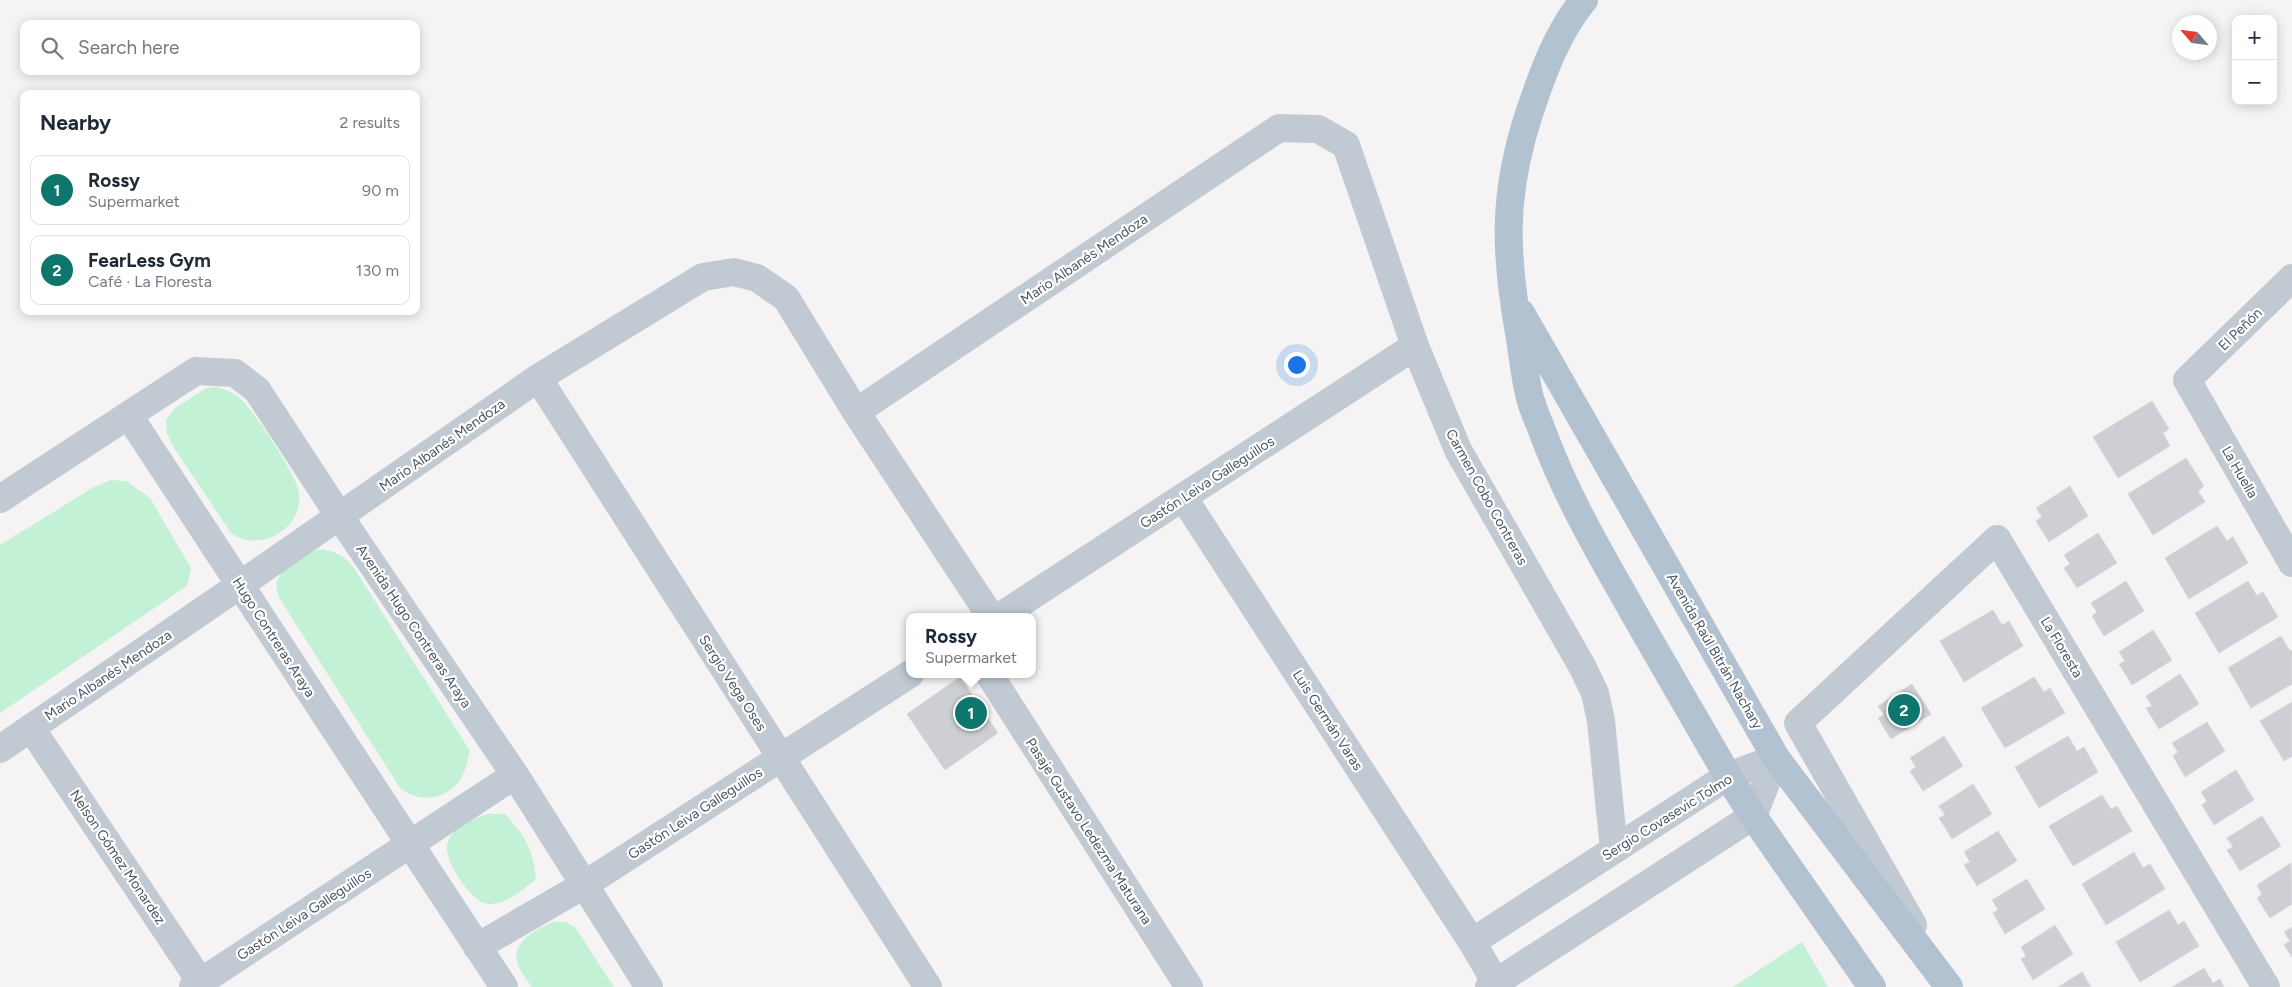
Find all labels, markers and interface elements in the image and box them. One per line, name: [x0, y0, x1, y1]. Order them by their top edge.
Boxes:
north arrow: [2172, 15, 2217, 60]
map controls: [2232, 15, 2277, 105]
button: +: [2232, 15, 2277, 60]
search box: [20, 20, 420, 75]
icon: search: [38, 34, 66, 62]
text: Search here: [78, 36, 180, 59]
button: −: [2232, 60, 2277, 105]
text: Nearby: [40, 110, 111, 135]
text: 2 results: [340, 113, 400, 132]
text: Rossy: [88, 169, 140, 192]
text: 1: [54, 181, 60, 200]
text: 90 m: [362, 181, 399, 200]
text: Supermarket: [88, 192, 180, 211]
street label: Mario Albanés Mendoza: [1018, 211, 1151, 308]
text: FearLess Gym: [88, 249, 211, 272]
text: 2: [52, 261, 62, 280]
text: 130 m: [356, 261, 399, 280]
text: Café · La Floresta: [88, 272, 212, 291]
street label: El Peñón: [2215, 304, 2266, 354]
your location: [1284, 352, 1310, 378]
street label: Mario Albanés Mendoza: [376, 396, 508, 495]
street label: Carmen Cobo Contreras: [1442, 426, 1531, 568]
street label: Gastón Leiva Galleguillos: [1137, 433, 1278, 532]
street label: La Huella: [2218, 443, 2261, 501]
street label: Avenida Hugo Contreras Araya: [353, 541, 475, 711]
street label: Avenida Raúl Bitrán Nachary: [1663, 570, 1766, 733]
street label: Hugo Contreras Araya: [229, 574, 319, 700]
popup: [906, 613, 1036, 678]
street label: La Floresta: [2037, 614, 2086, 681]
text: Rossy: [925, 625, 977, 648]
street label: Mario Albanés Mendoza: [42, 627, 175, 724]
street label: Sergio Vega Oses: [695, 632, 770, 735]
text: Supermarket: [925, 648, 1017, 667]
street label: Luis Germán Varas: [1289, 667, 1366, 774]
pin: 2: [1888, 691, 1920, 729]
pin: 1: [955, 694, 987, 732]
street label: Pasaje Gustavo Ledezma Maturana: [1022, 735, 1155, 928]
street label: Gastón Leiva Galleguillos: [625, 764, 766, 863]
street label: Sergio Covasevic Tolmo: [1599, 770, 1735, 864]
street label: Nelson Gómez Monardez: [66, 787, 169, 928]
street label: Gastón Leiva Galleguillos: [234, 865, 375, 964]

